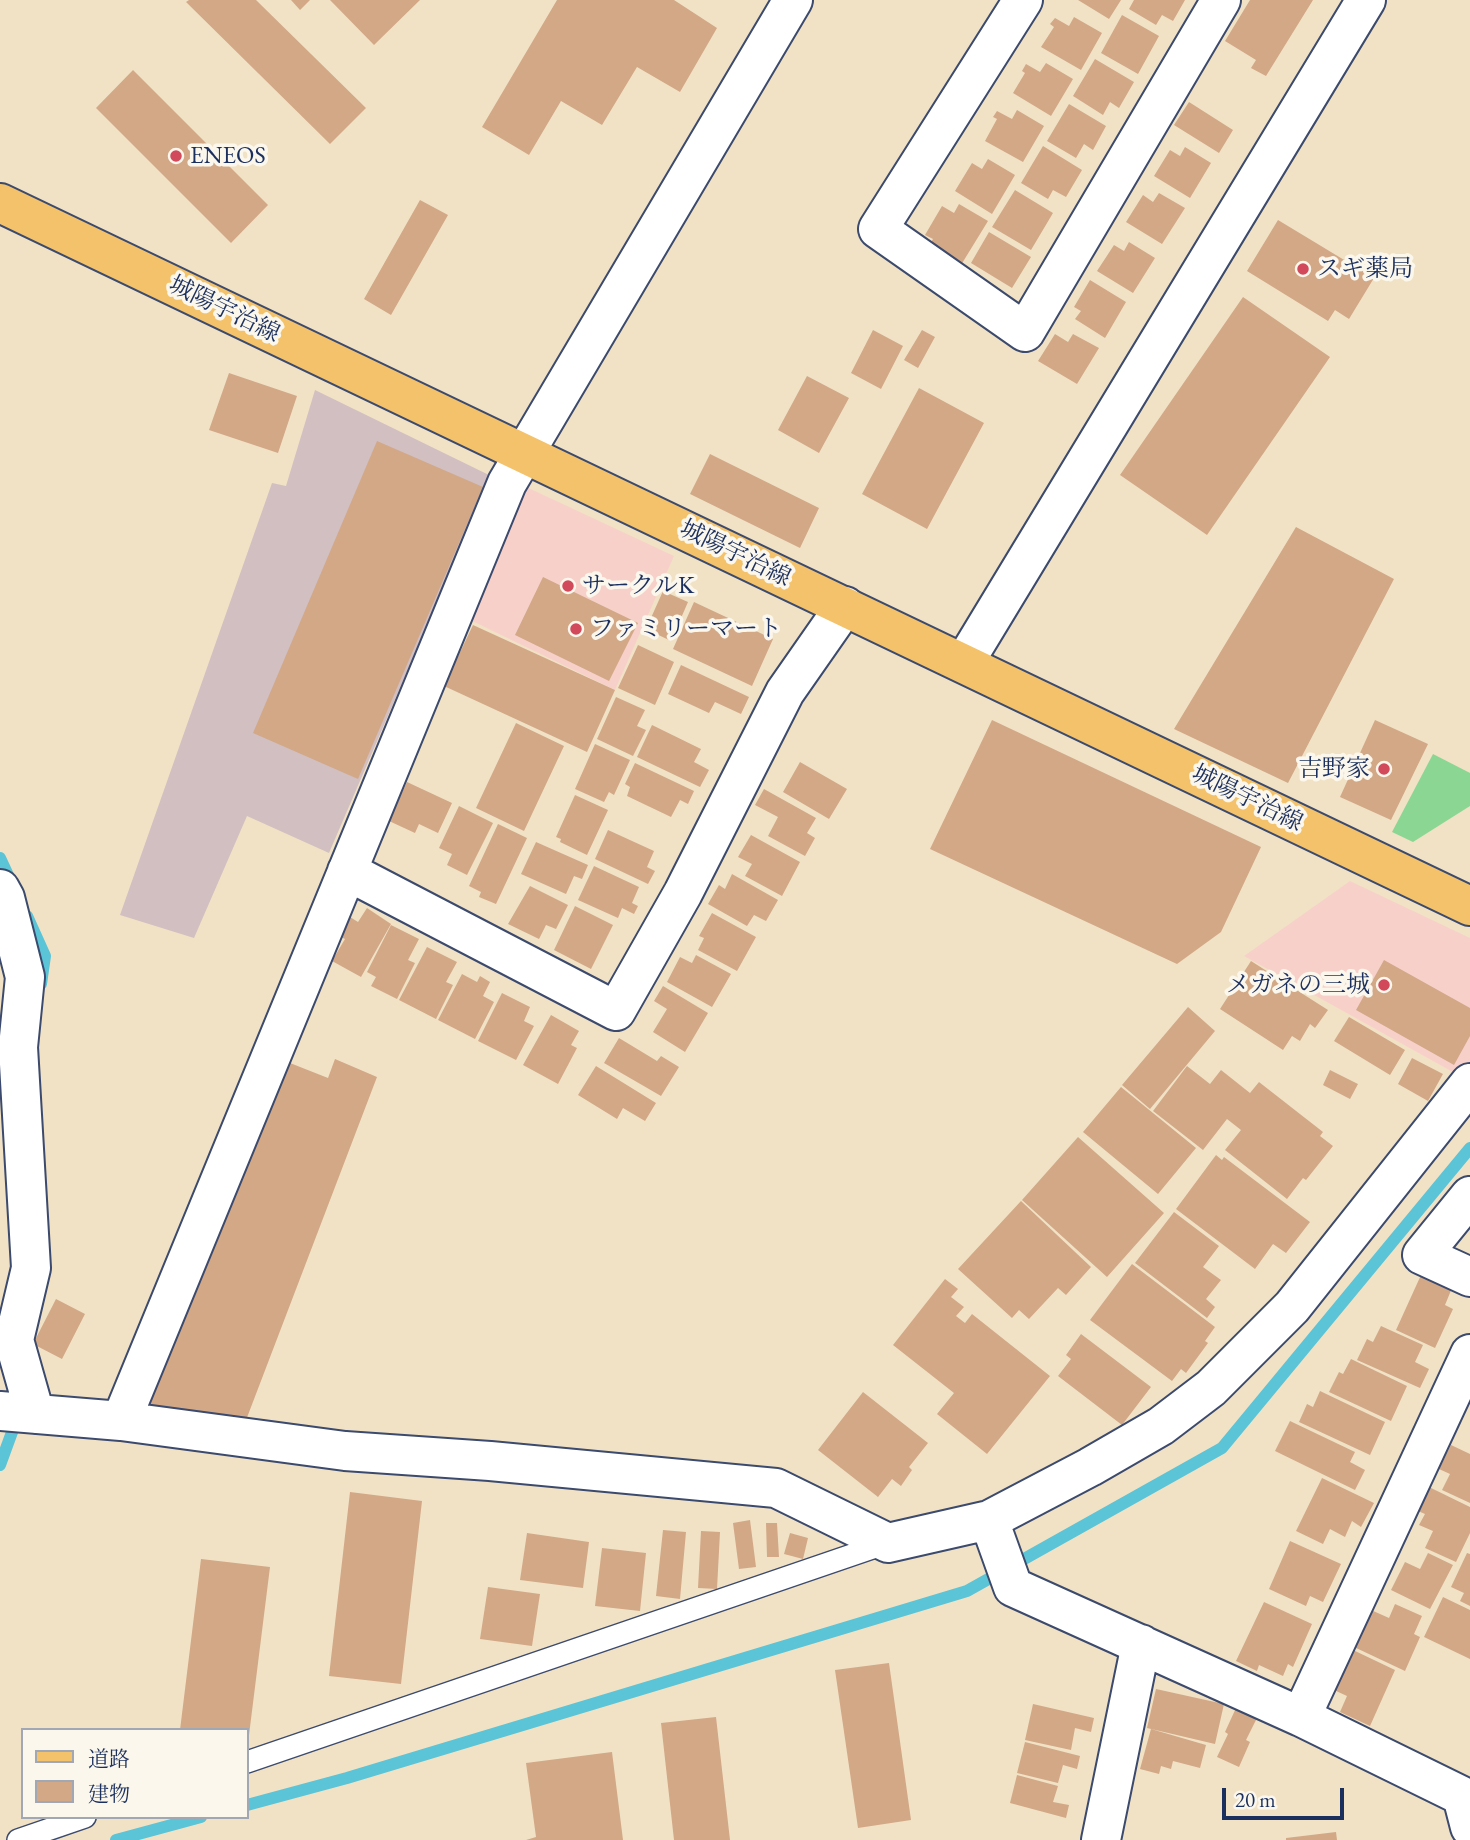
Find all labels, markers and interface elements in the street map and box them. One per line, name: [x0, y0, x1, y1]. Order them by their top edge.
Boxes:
place label: ENEOS: [190, 142, 266, 170]
marker: ENEOS: [168, 148, 184, 164]
place label: スギ薬局: [1317, 255, 1413, 283]
marker: スギ薬局: [1295, 261, 1311, 277]
street label: 城陽宇治線: [164, 271, 284, 349]
street label: 城陽宇治線: [675, 515, 795, 593]
place label: サークルK: [582, 572, 694, 600]
marker: サークルK: [560, 578, 576, 594]
place label: ファミリーマート: [590, 615, 782, 643]
marker: ファミリーマート: [568, 621, 584, 637]
place label: 吉野家: [1298, 755, 1370, 783]
street label: 城陽宇治線: [1187, 760, 1307, 838]
marker: 吉野家: [1376, 761, 1392, 777]
place label: メガネの三城: [1226, 971, 1370, 999]
marker: メガネの三城: [1376, 977, 1392, 993]
legend: [21, 1728, 248, 1819]
text: 道路: [88, 1745, 130, 1772]
scale bar: [1225, 1773, 1348, 1817]
text: 建物: [88, 1780, 130, 1807]
text: 20 m: [1235, 1786, 1276, 1813]

